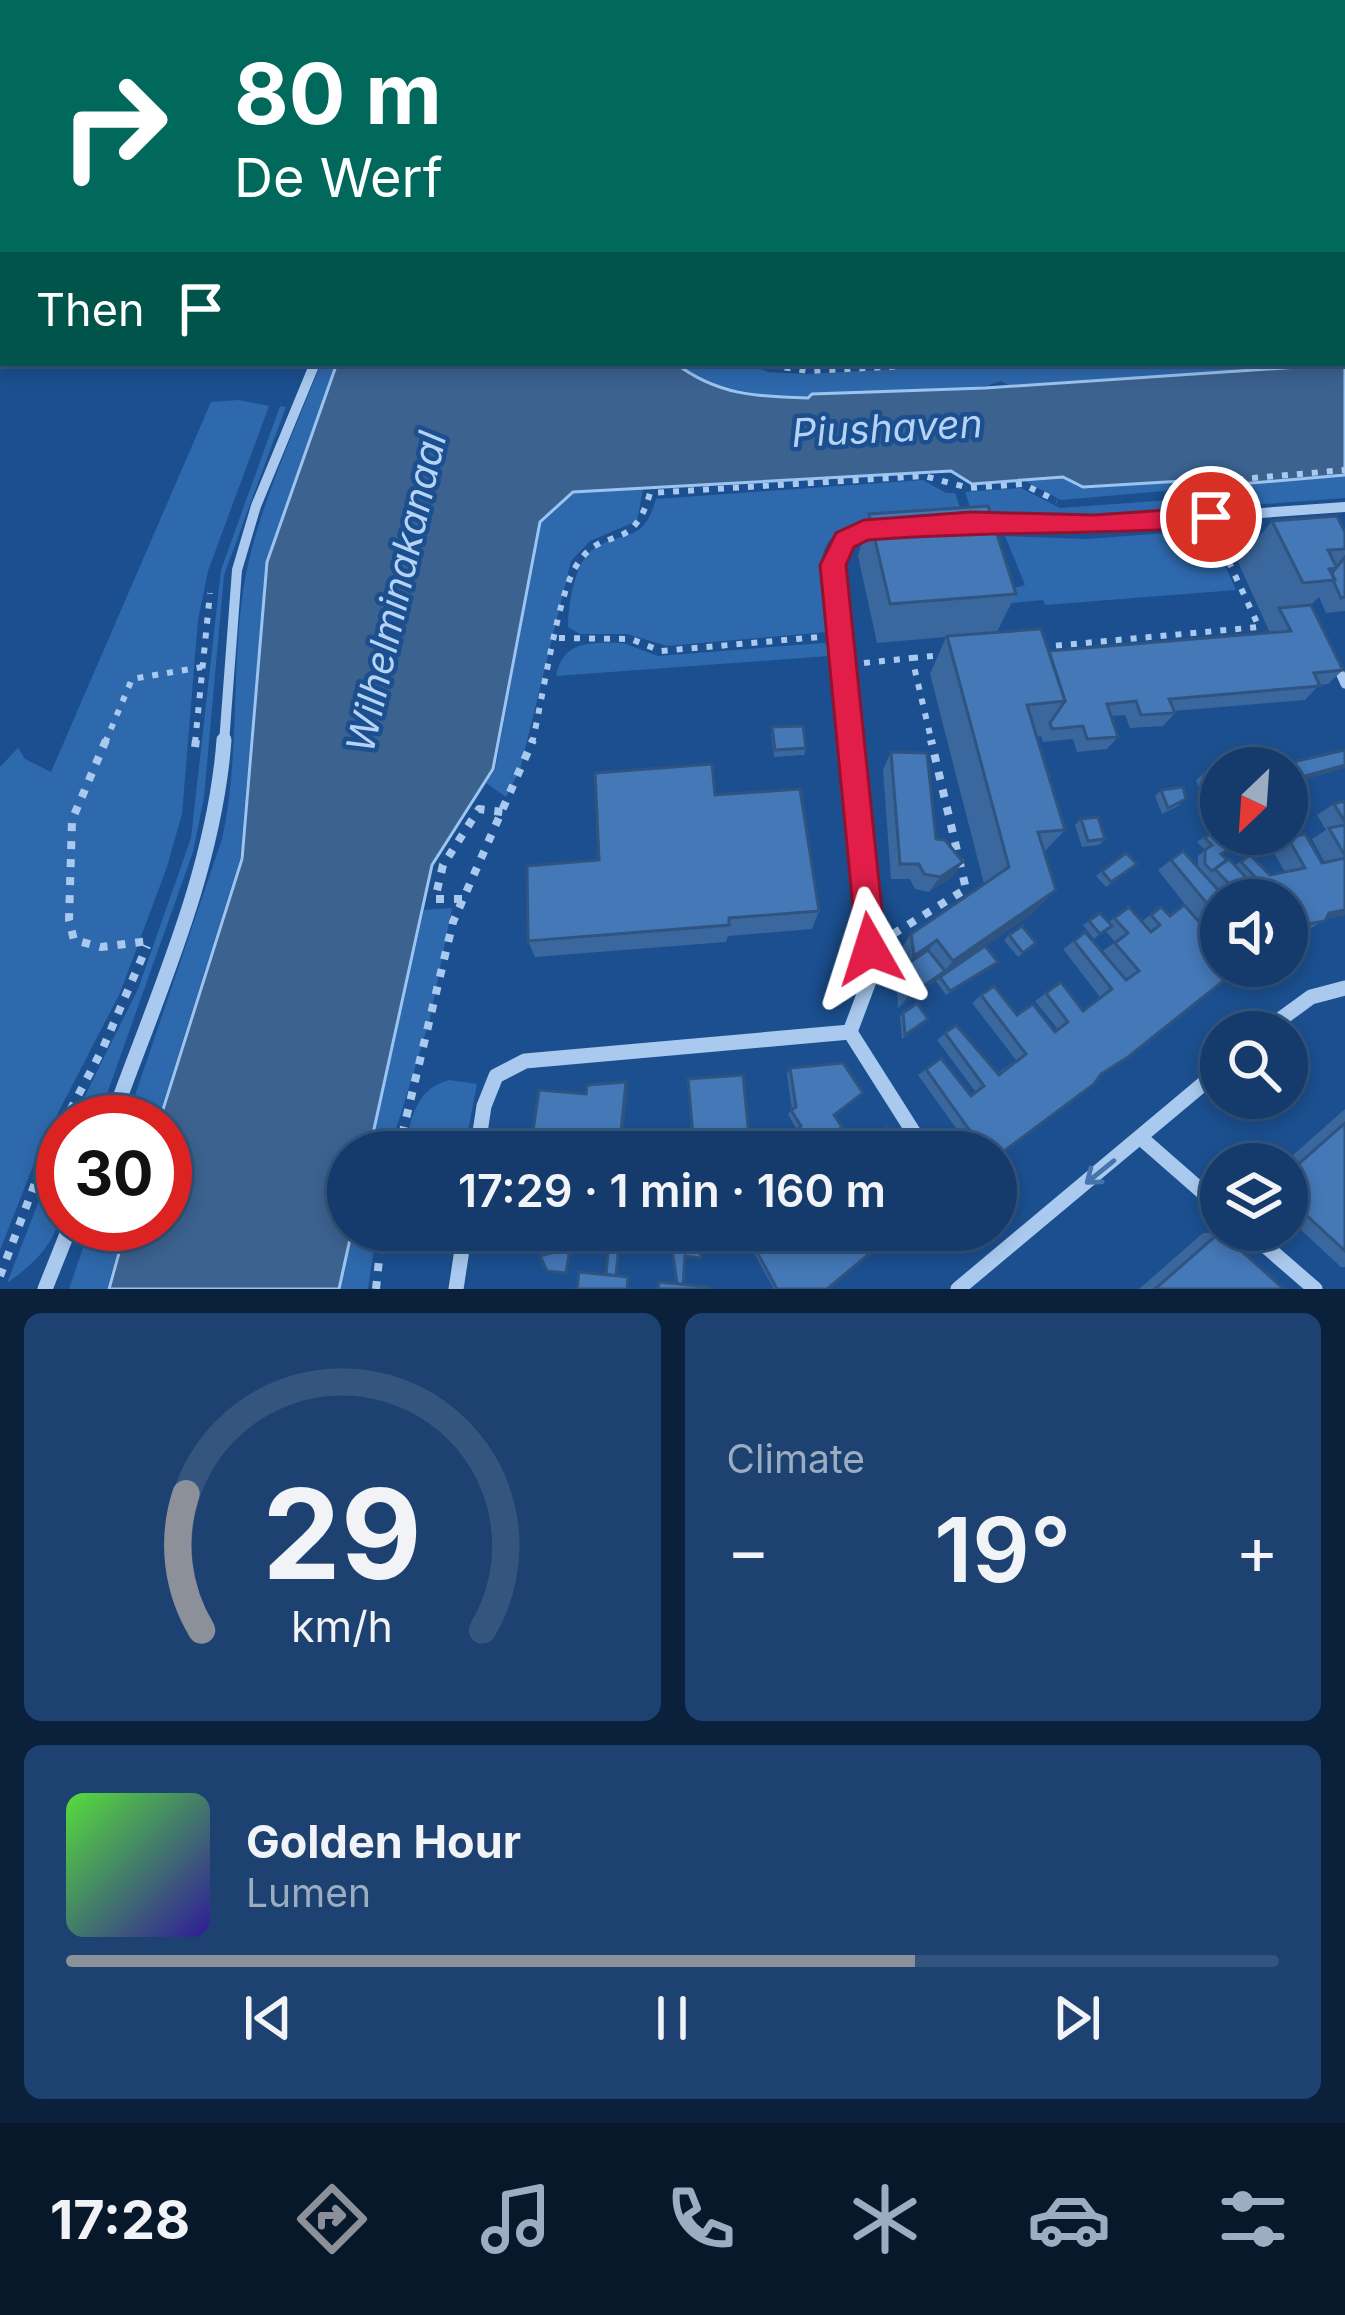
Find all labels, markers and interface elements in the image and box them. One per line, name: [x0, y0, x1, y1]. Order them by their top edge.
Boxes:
text: 80 m: [234, 43, 442, 144]
icon: right: [36, 48, 192, 204]
text: De Werf: [234, 145, 443, 210]
icon: arrive: [168, 276, 234, 342]
text: Then: [36, 282, 144, 337]
water label: Piushaven: [790, 399, 984, 456]
water label: Wilhelminakanaal: [336, 426, 455, 757]
pin: [1160, 466, 1262, 568]
icon: arrive: [1178, 484, 1244, 550]
north arrow: [1200, 747, 1308, 855]
map controls: [1200, 747, 1308, 1251]
button: sound: [1200, 879, 1308, 987]
position arrow: [807, 886, 933, 1012]
button: search: [1200, 1011, 1308, 1119]
speed limit sign: 30: [36, 1095, 192, 1251]
button: layers: [1200, 1143, 1308, 1251]
one-way arrow: [1085, 1157, 1116, 1185]
text: 17:29 · 1 min · 160 m: [458, 1163, 886, 1218]
text: Climate: [727, 1435, 865, 1482]
text: 29: [262, 1458, 422, 1609]
text: 19°: [934, 1495, 1071, 1604]
text: −: [727, 1510, 770, 1590]
text: +: [1235, 1510, 1279, 1590]
text: km/h: [291, 1600, 393, 1652]
text: Golden Hour: [246, 1814, 521, 1869]
text: Lumen: [246, 1869, 371, 1916]
icon: previous: [235, 1985, 301, 2051]
icon: pause: [639, 1985, 705, 2051]
icon: next: [1044, 1985, 1110, 2051]
icon: directions: [290, 2177, 374, 2261]
icon: music: [474, 2177, 558, 2261]
icon: phone: [659, 2177, 743, 2261]
icon: climate: [843, 2177, 927, 2261]
icon: car: [1027, 2177, 1111, 2261]
icon: filters: [1211, 2177, 1295, 2261]
text: 17:28: [50, 2187, 190, 2252]

